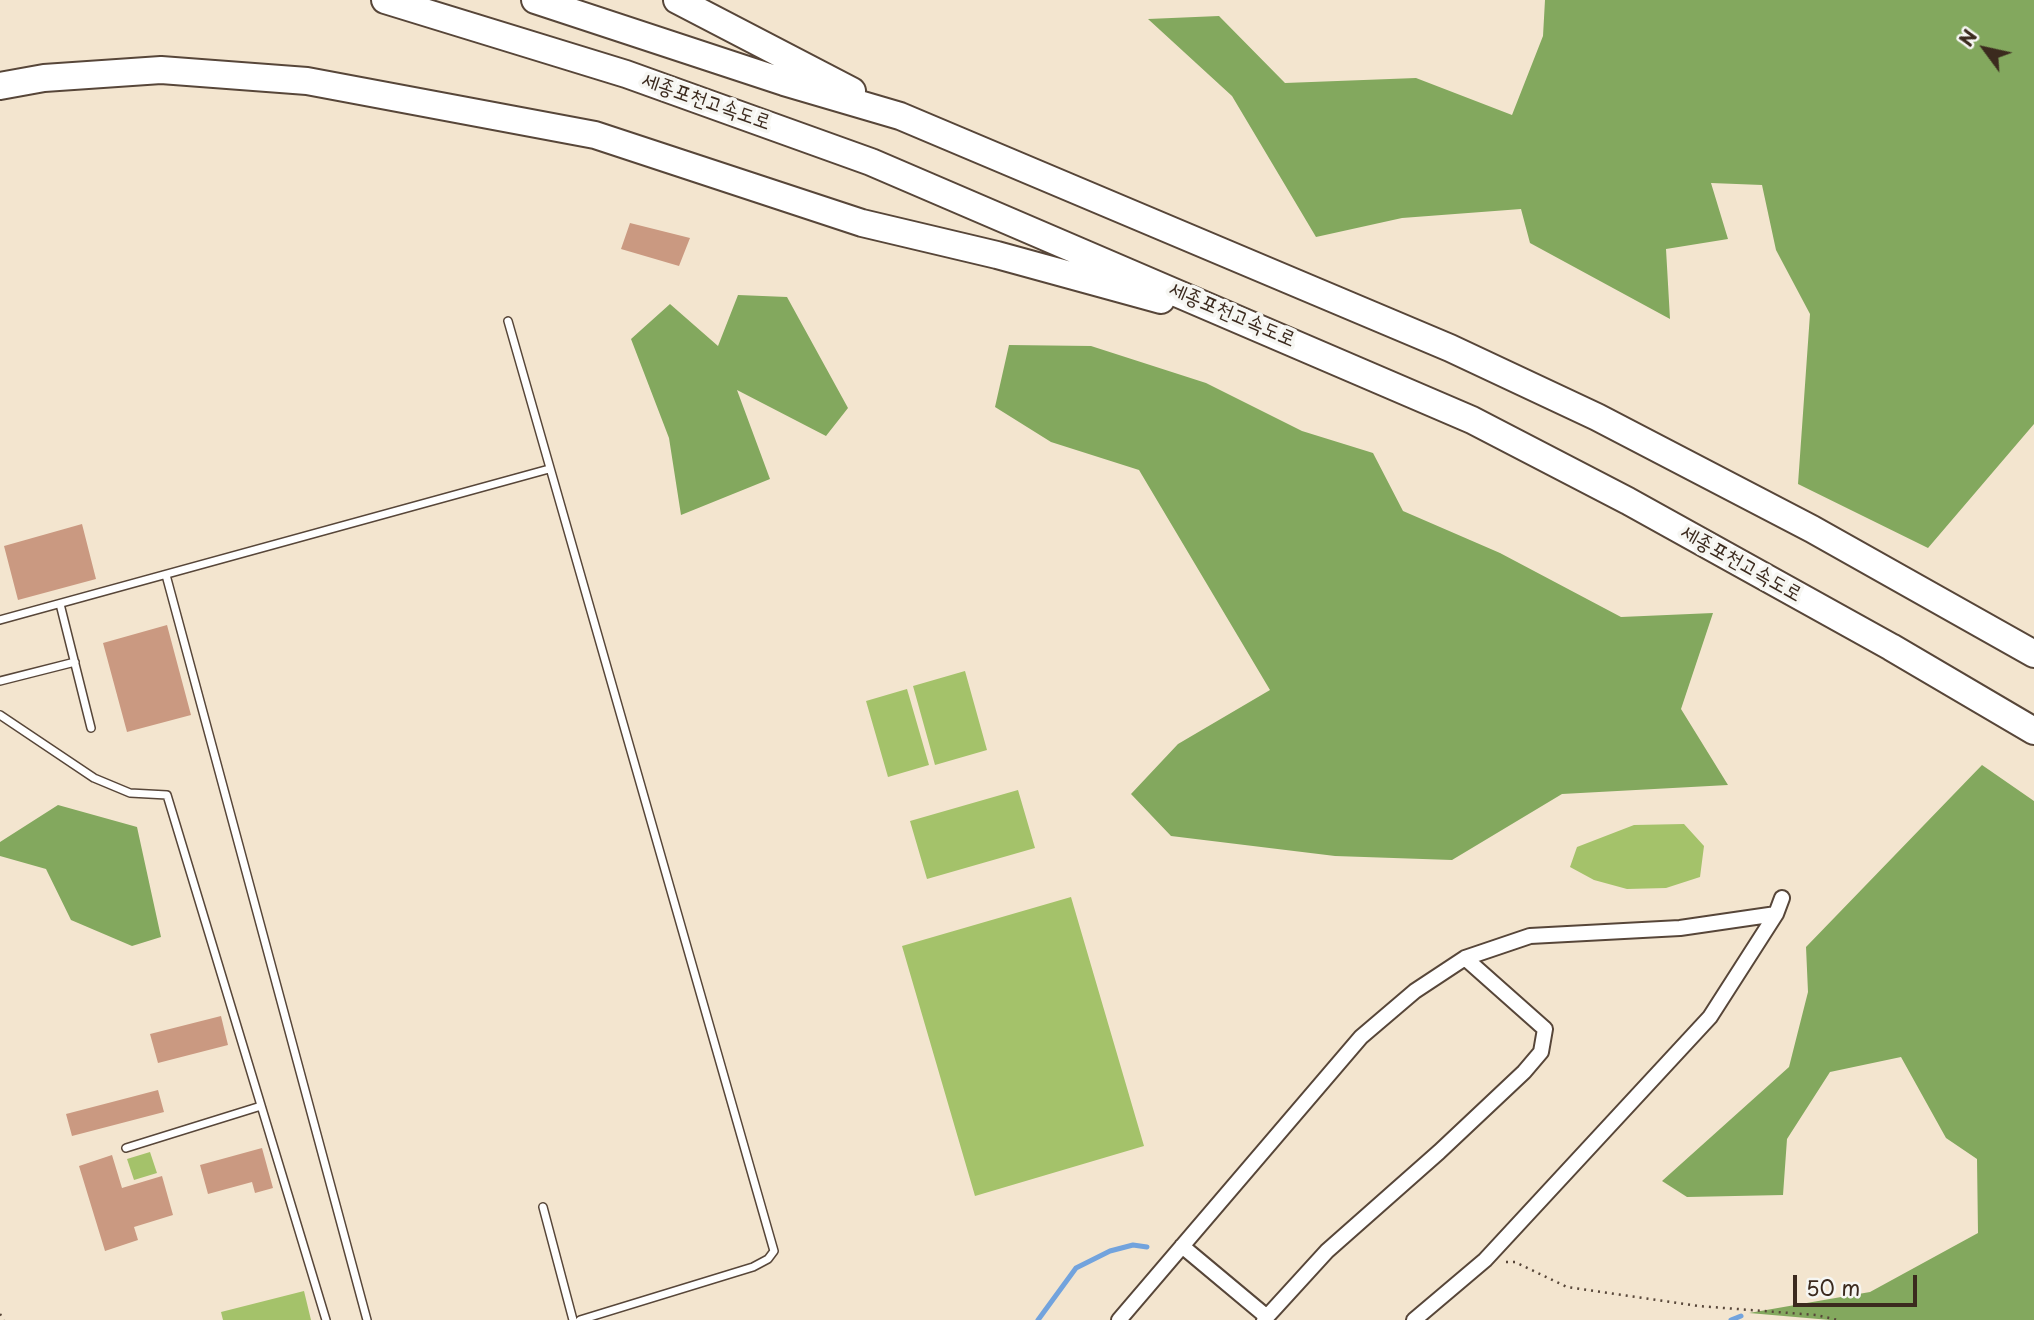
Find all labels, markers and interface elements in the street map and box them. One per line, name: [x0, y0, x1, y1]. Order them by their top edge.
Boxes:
north arrow: [1950, 14, 2020, 84]
text: N: [1952, 24, 1983, 52]
street label: 세종포천고속도로: [638, 68, 774, 136]
street label: 세종포천고속도로: [1165, 277, 1299, 353]
street label: 세종포천고속도로: [1676, 520, 1806, 608]
scale bar: [1796, 1260, 1920, 1304]
text: 50 m: [1806, 1271, 1860, 1303]

